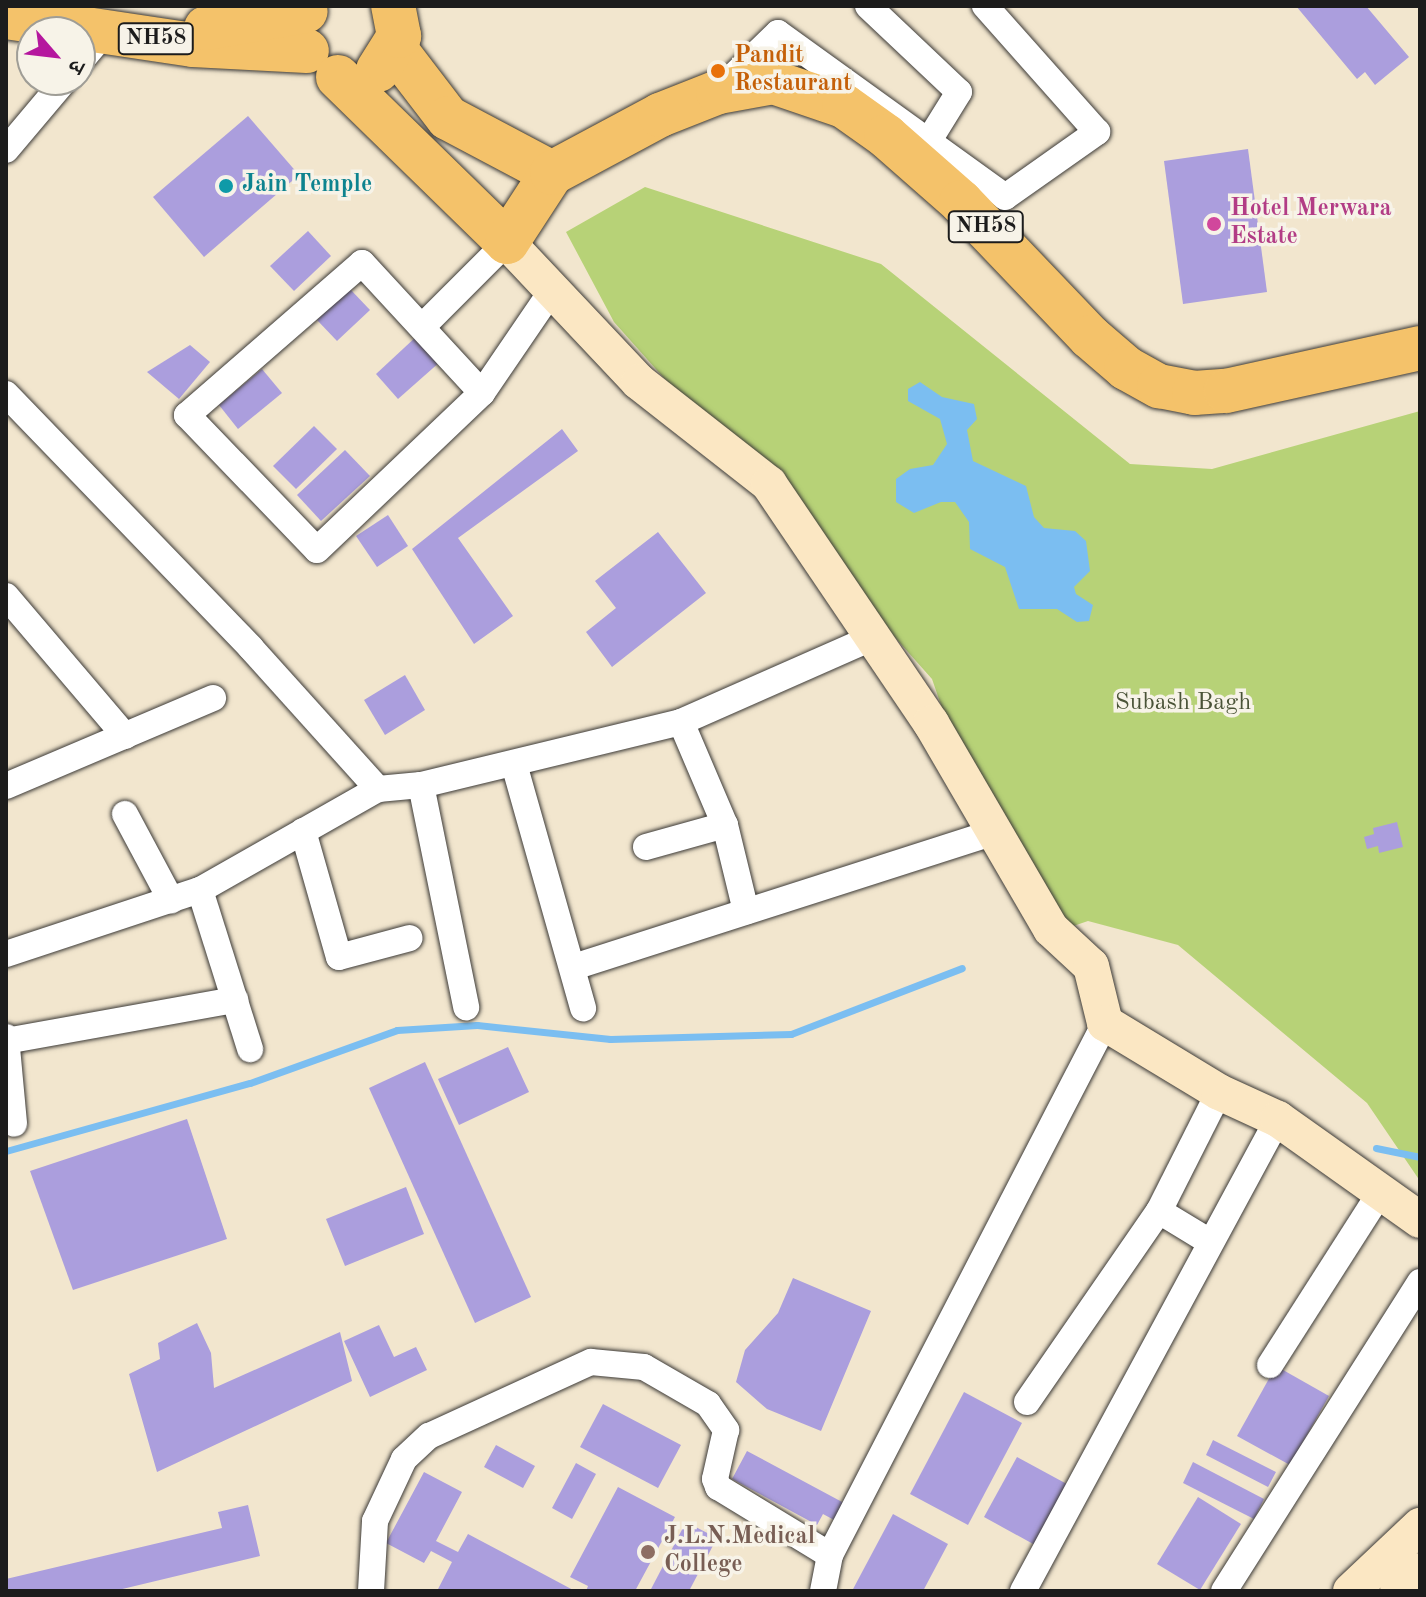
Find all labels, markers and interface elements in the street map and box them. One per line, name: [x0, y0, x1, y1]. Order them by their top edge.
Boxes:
north arrow: [16, 16, 96, 96]
road number: NH58: [116, 21, 196, 57]
place label: Pandit Restaurant: [734, 43, 852, 99]
text: उ: [63, 56, 88, 76]
marker: Pandit Restaurant: [709, 62, 727, 80]
place label: Jain Temple: [242, 172, 372, 200]
marker: Jain Temple: [217, 177, 235, 195]
place label: Hotel Merwara Estate: [1230, 196, 1392, 252]
road number: NH58: [946, 209, 1026, 245]
marker: Hotel Merwara Estate: [1205, 215, 1223, 233]
park label: Subash Bagh: [1115, 690, 1251, 718]
place label: J.L.N.Medical College: [664, 1524, 815, 1580]
marker: J.L.N.Medical College: [639, 1543, 657, 1561]

